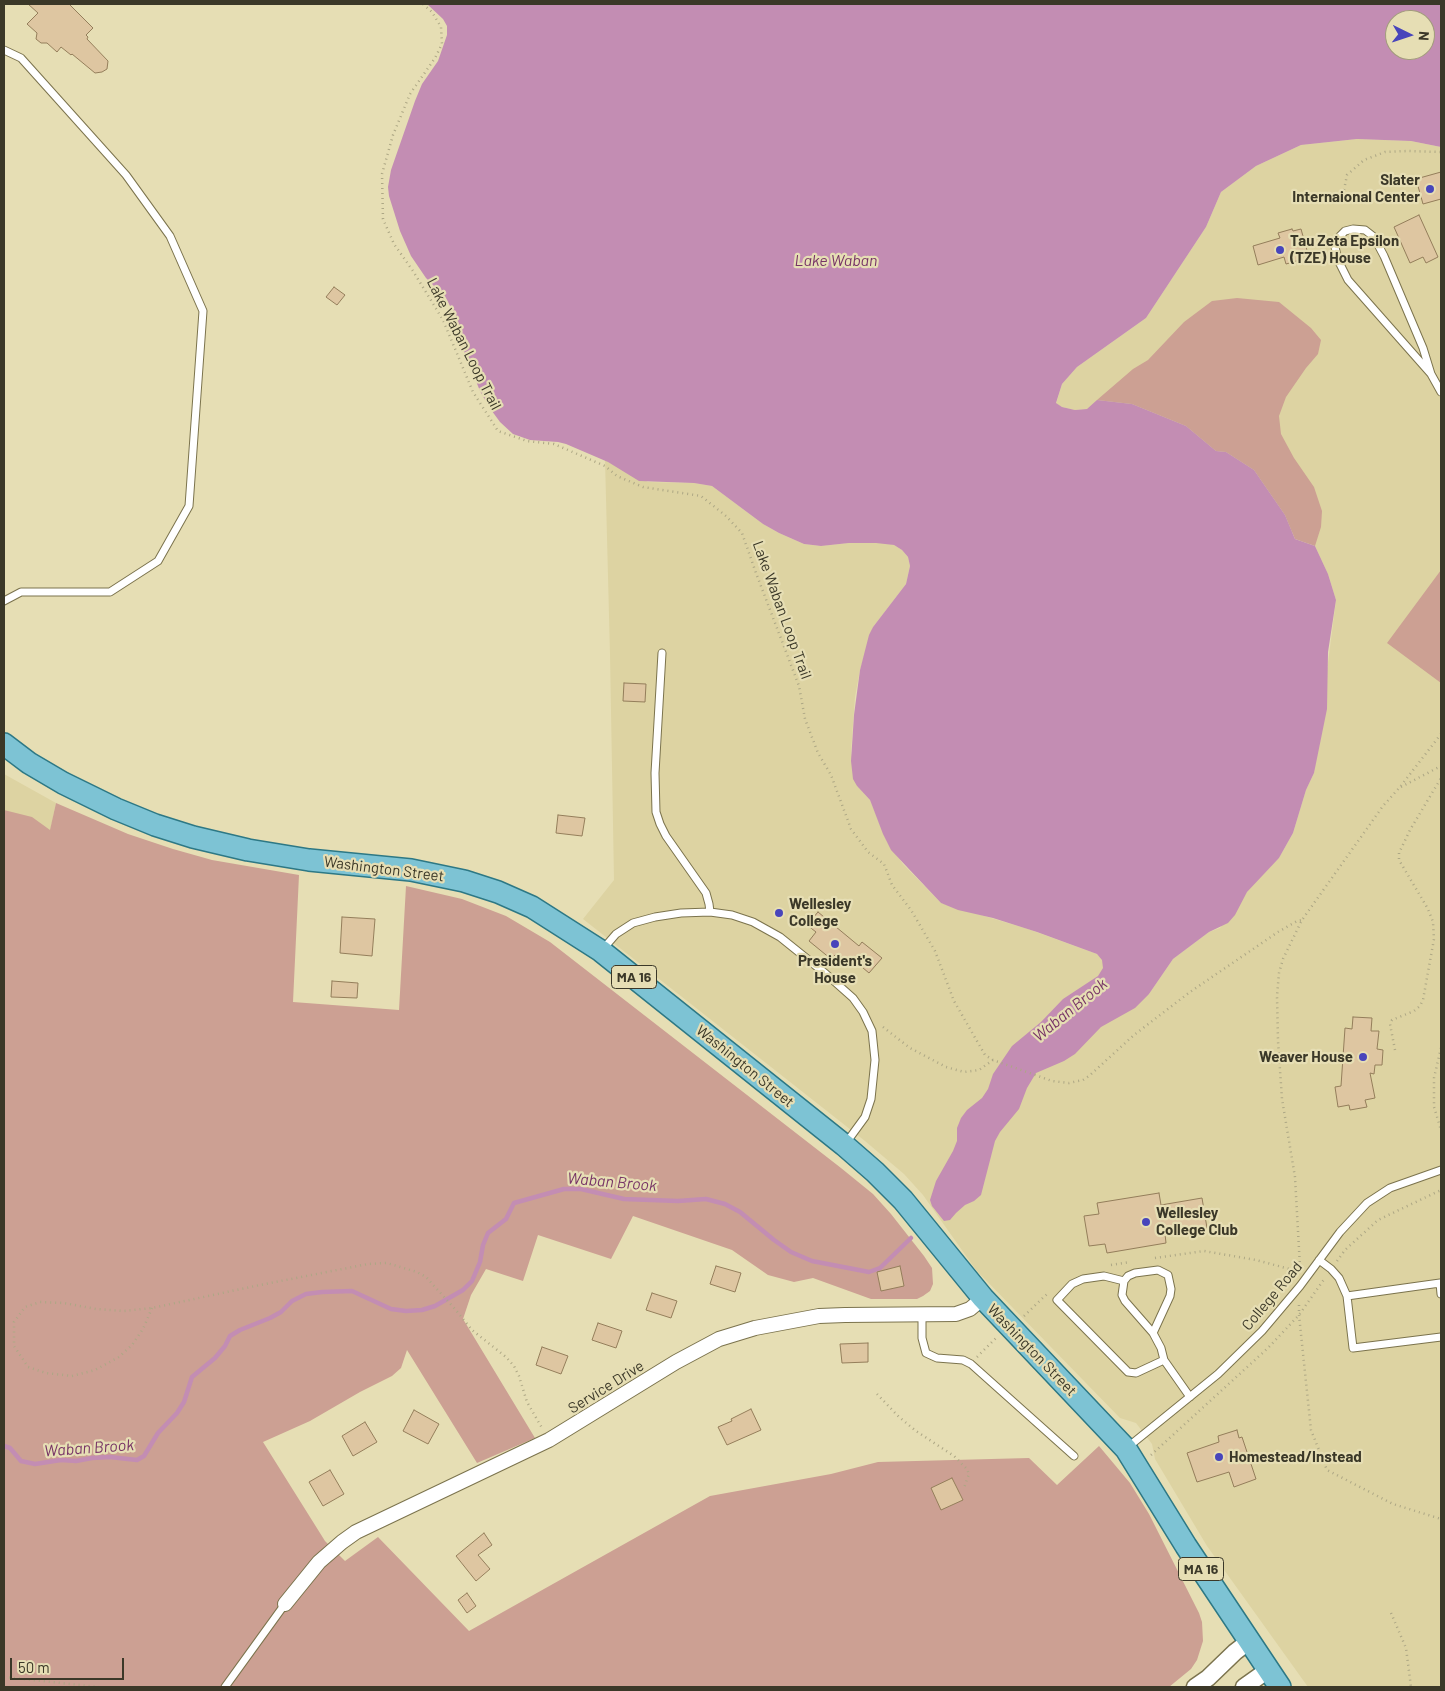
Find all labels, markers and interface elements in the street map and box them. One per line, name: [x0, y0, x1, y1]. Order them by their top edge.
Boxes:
north arrow: [1385, 10, 1435, 60]
text: N: [1416, 31, 1433, 41]
place label: Slater Internaional Center: [1292, 171, 1420, 206]
marker: Slater Internaional Center: [1424, 183, 1436, 195]
place label: Tau Zeta Epsilon (TZE) House: [1290, 232, 1399, 267]
marker: Tau Zeta Epsilon (TZE) House: [1274, 244, 1286, 256]
water label: Lake Waban: [795, 251, 877, 271]
street label: Lake Waban Loop Trail: [423, 275, 505, 413]
street label: Lake Waban Loop Trail: [749, 538, 815, 682]
street label: Washington Street: [323, 853, 445, 885]
place label: Wellesley College: [789, 895, 851, 930]
marker: Wellesley College: [773, 907, 785, 919]
marker: President's House: [829, 938, 841, 950]
place label: President's House: [798, 952, 872, 987]
road number: MA 16: [612, 966, 656, 989]
water label: Waban Brook: [1029, 974, 1111, 1046]
street label: Washington Street: [692, 1021, 798, 1111]
place label: Weaver House: [1259, 1048, 1353, 1066]
marker: Weaver House: [1357, 1051, 1369, 1063]
water label: Waban Brook: [566, 1169, 658, 1195]
place label: Wellesley College Club: [1156, 1204, 1238, 1239]
marker: Wellesley College Club: [1140, 1216, 1152, 1228]
street label: College Road: [1238, 1258, 1306, 1334]
street label: Washington Street: [984, 1300, 1080, 1400]
street label: Service Drive: [565, 1357, 647, 1417]
water label: Waban Brook: [44, 1435, 134, 1461]
place label: Homestead/Instead: [1229, 1448, 1362, 1466]
marker: Homestead/Instead: [1213, 1451, 1225, 1463]
road number: MA 16: [1178, 1558, 1224, 1580]
scale bar: [12, 1648, 126, 1680]
text: 50 m: [18, 1658, 50, 1676]

